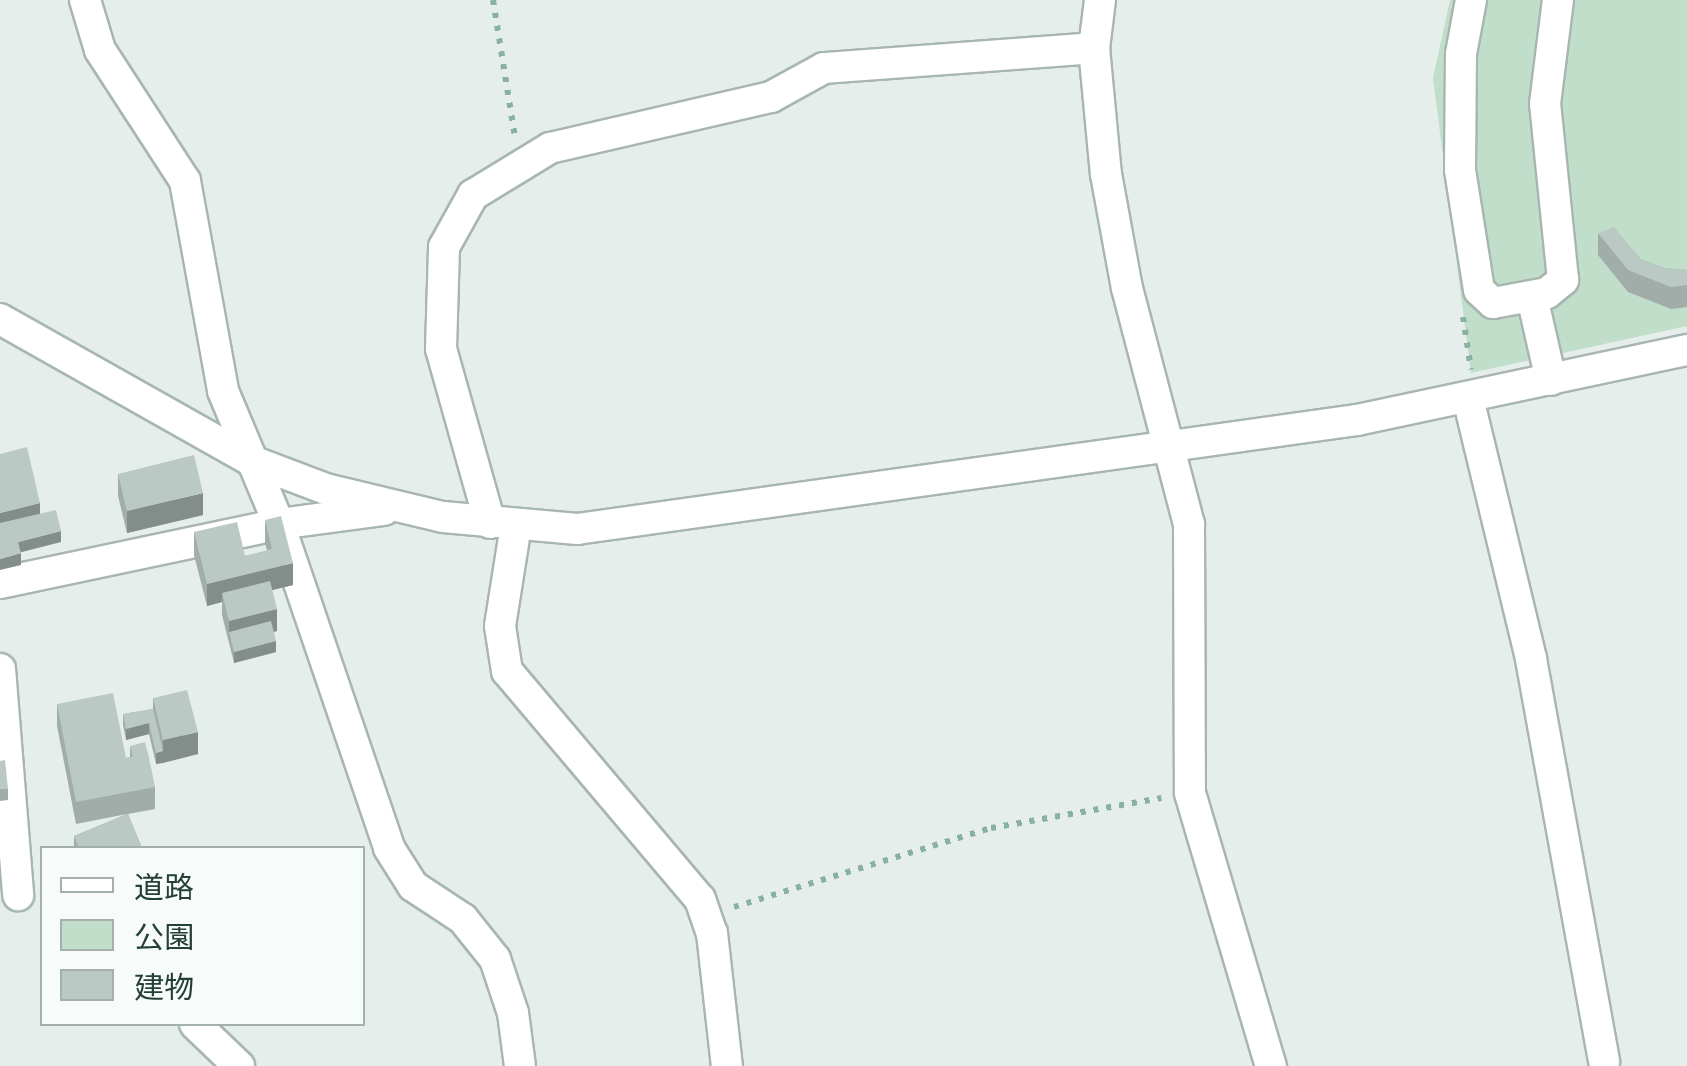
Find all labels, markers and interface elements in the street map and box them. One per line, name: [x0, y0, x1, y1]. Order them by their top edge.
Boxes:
legend: [40, 846, 365, 1026]
text: 道路: [134, 869, 194, 905]
text: 公園: [134, 919, 194, 955]
text: 建物: [134, 969, 194, 1005]

